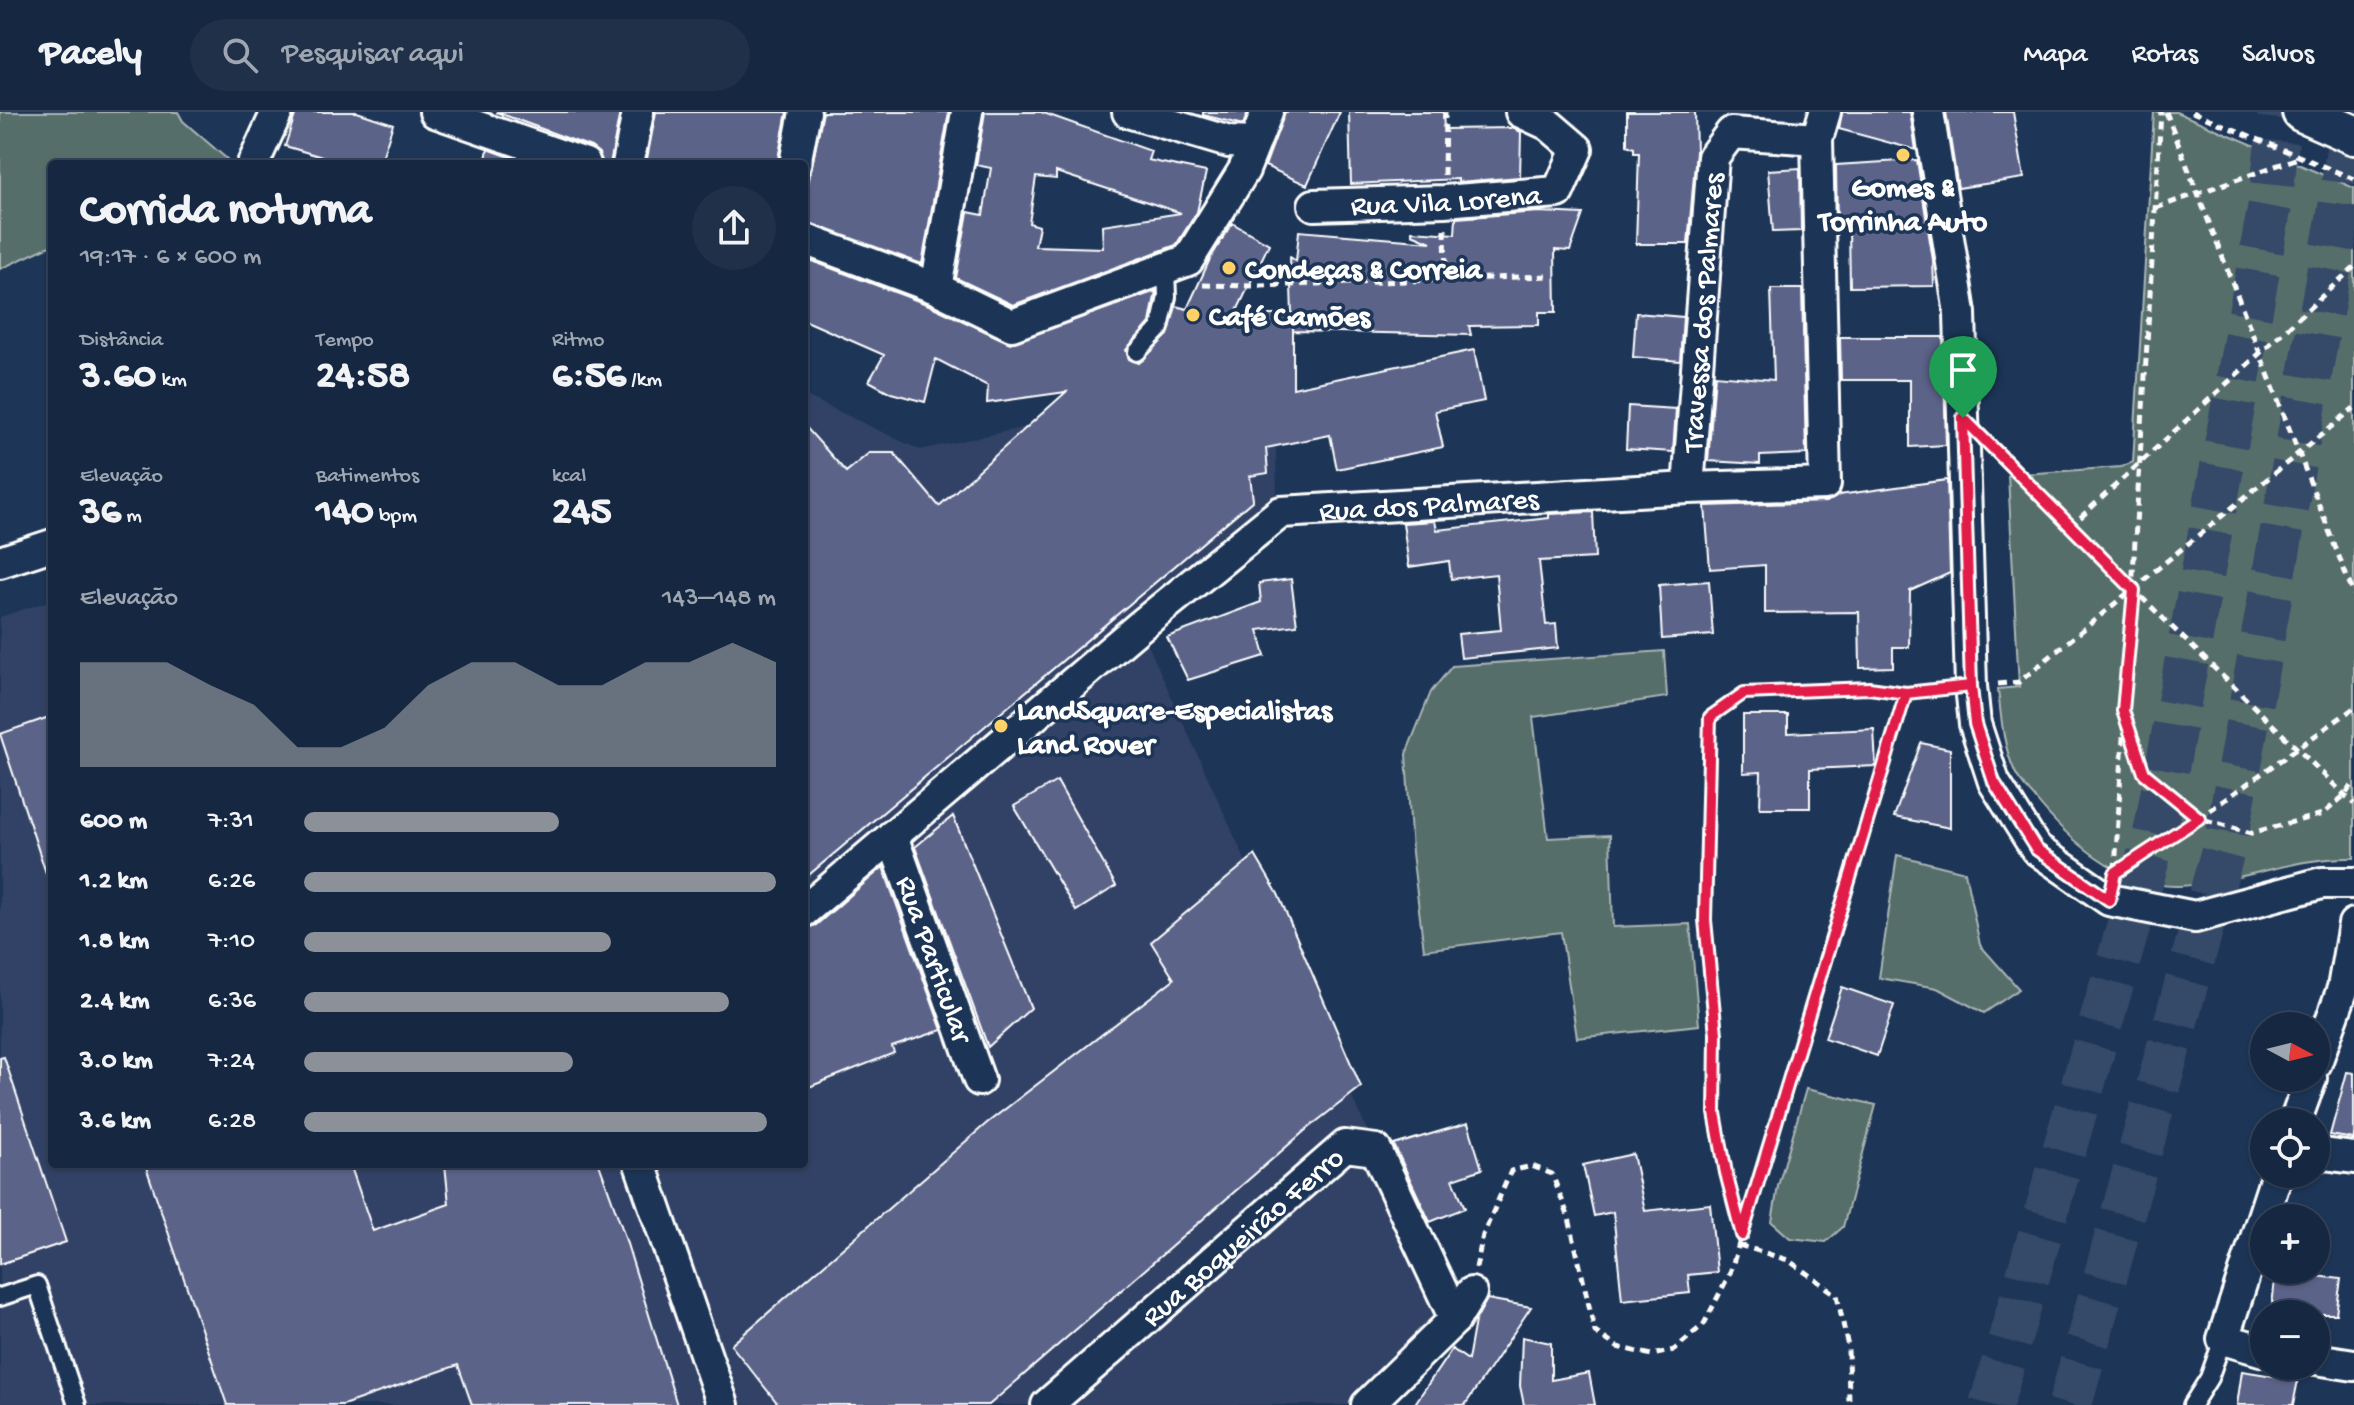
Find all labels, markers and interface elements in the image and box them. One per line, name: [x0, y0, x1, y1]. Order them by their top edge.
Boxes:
search box: [190, 19, 750, 91]
text: Pacely: [40, 33, 142, 77]
icon: search: [218, 33, 262, 77]
text: Pesquisar aqui: [282, 38, 464, 73]
text: Mapa: [2023, 39, 2088, 72]
text: Rotas: [2132, 39, 2198, 72]
text: Salvos: [2242, 39, 2314, 72]
marker: Gomes & Torrinha Auto: [1894, 146, 1912, 164]
street label: Travessa dos Palmares: [1678, 171, 1734, 456]
place label: Gomes & Torrinha Auto: [1817, 173, 1988, 242]
street label: Rua Vila Lorena: [1350, 180, 1544, 226]
button: share: [692, 186, 776, 270]
text: Corrida noturna: [80, 187, 371, 239]
text: 19:17 · 6 × 600 m: [80, 243, 262, 274]
place label: Condeças & Correia: [1245, 255, 1483, 290]
marker: Condeças & Correia: [1220, 259, 1238, 277]
place label: Café Camões: [1209, 302, 1372, 337]
marker: Café Camões: [1184, 306, 1202, 324]
text: Distância: [80, 328, 163, 354]
text: Tempo: [316, 328, 374, 354]
text: Ritmo: [552, 328, 604, 354]
pin: [1929, 336, 1997, 418]
icon: arrive: [1941, 348, 1985, 392]
text: 3.60: [80, 354, 156, 401]
text: 24:58: [316, 354, 410, 401]
text: 6:56: [552, 354, 626, 401]
text: km: [156, 368, 187, 394]
text: /km: [626, 368, 662, 394]
text: Elevação: [80, 464, 163, 490]
text: Batimentos: [316, 464, 419, 490]
text: kcal: [552, 464, 586, 490]
street label: Rua dos Palmares: [1318, 484, 1541, 532]
text: 36: [80, 490, 121, 537]
text: 140: [316, 490, 374, 537]
text: 245: [552, 490, 612, 537]
text: m: [121, 504, 142, 530]
text: bpm: [374, 504, 417, 530]
text: Elevação: [80, 584, 178, 615]
text: 143–148 m: [662, 584, 776, 615]
place label: LandSquare-Especialistas Land Rover: [1017, 696, 1334, 765]
marker: LandSquare-Especialistas Land Rover: [992, 717, 1010, 735]
text: 600 m: [80, 807, 147, 838]
text: 7:31: [208, 807, 254, 838]
text: 1.2 km: [80, 867, 148, 898]
text: 6:26: [208, 867, 255, 898]
street label: Rua Particular: [886, 872, 978, 1050]
text: 1.8 km: [80, 927, 149, 958]
text: 7:10: [208, 927, 255, 958]
text: 2.4 km: [80, 987, 149, 1018]
text: 6:36: [208, 987, 256, 1018]
north arrow: [2250, 1012, 2330, 1092]
map controls: [2250, 1012, 2330, 1380]
text: 3.0 km: [80, 1047, 153, 1078]
text: 7:24: [208, 1047, 255, 1078]
text: 3.6 km: [80, 1107, 151, 1138]
text: 6:28: [208, 1107, 256, 1138]
button: locate: [2250, 1108, 2330, 1188]
street label: Rua Boqueirão Ferro: [1137, 1142, 1353, 1336]
button: +: [2250, 1204, 2330, 1284]
button: −: [2250, 1300, 2330, 1380]

